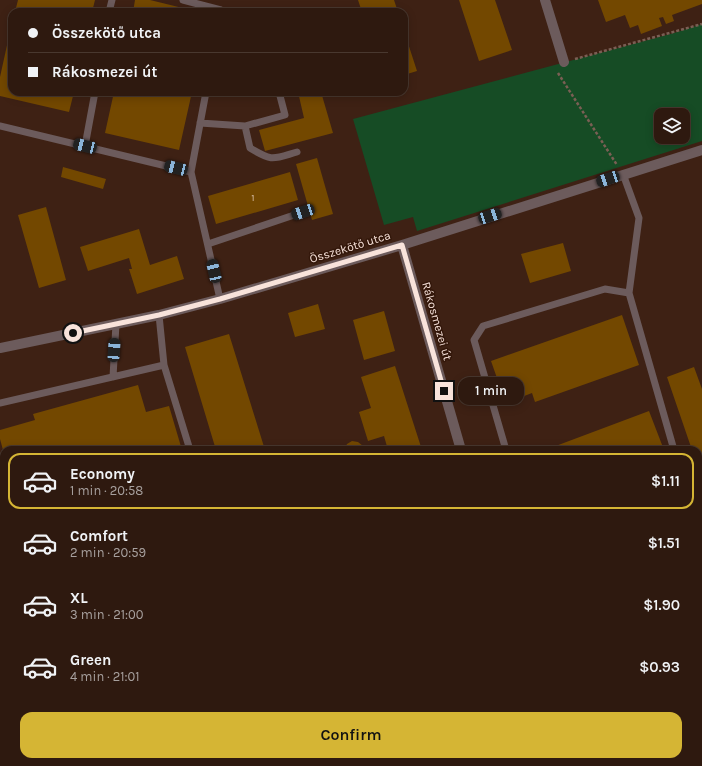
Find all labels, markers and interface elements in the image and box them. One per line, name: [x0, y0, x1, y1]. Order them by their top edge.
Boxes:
text: Összekötő utca: [52, 24, 161, 42]
text: Rákosmezei út: [52, 63, 157, 81]
map controls: [654, 108, 690, 144]
button: layers: [654, 108, 690, 144]
car: [72, 137, 98, 155]
car: [163, 159, 189, 177]
car: [595, 170, 621, 188]
house number: 1: [251, 192, 255, 204]
car: [290, 203, 316, 221]
car: [477, 207, 503, 225]
street label: Összekötő utca: [308, 228, 392, 266]
car: [205, 258, 223, 284]
street label: Rákosmezei út: [419, 280, 455, 362]
route start: [64, 324, 82, 342]
car: [107, 338, 121, 362]
callout: 1 min: [458, 377, 524, 405]
route end: [435, 382, 453, 400]
text: 1 min: [475, 383, 507, 398]
icon: car: [22, 463, 58, 499]
text: Economy: [70, 465, 135, 483]
text: $1.11: [651, 472, 680, 490]
text: 1 min · 20:58: [70, 483, 143, 498]
icon: car: [22, 525, 58, 561]
text: Comfort: [70, 527, 128, 545]
text: $1.51: [648, 534, 680, 552]
text: 2 min · 20:59: [70, 545, 146, 560]
icon: car: [22, 587, 58, 623]
text: XL: [70, 589, 88, 607]
text: $1.90: [643, 596, 680, 614]
text: 3 min · 21:00: [70, 607, 143, 622]
icon: car: [22, 649, 58, 685]
text: Green: [70, 651, 111, 669]
text: $0.93: [639, 658, 680, 676]
text: 4 min · 21:01: [70, 669, 140, 684]
button: Confirm: [20, 712, 682, 758]

